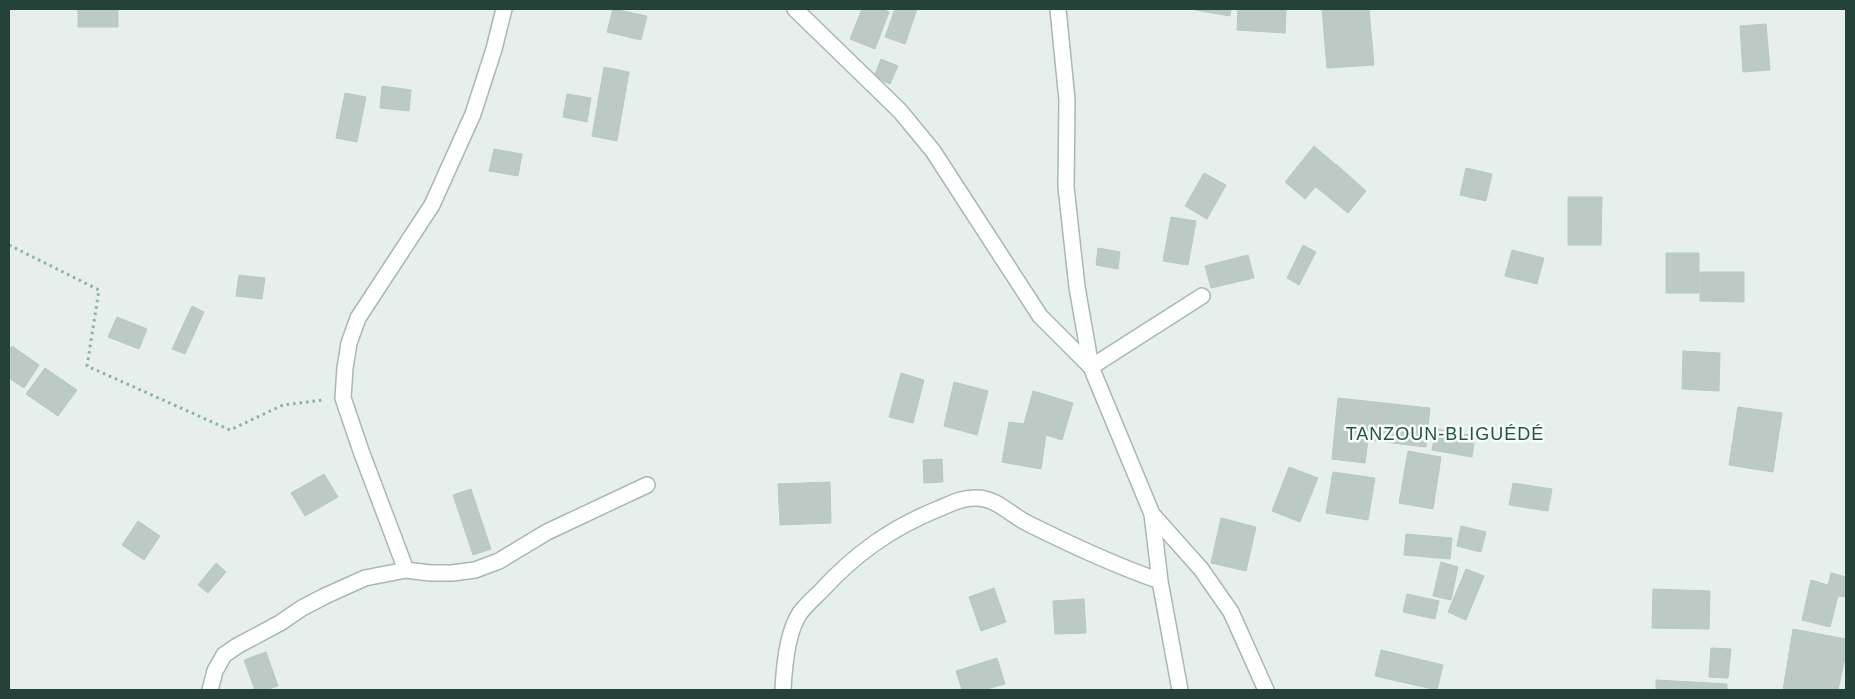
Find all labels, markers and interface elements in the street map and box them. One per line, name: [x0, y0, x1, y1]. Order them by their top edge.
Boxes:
district label: TANZOUN-BLIGUÉDÉ: [1346, 424, 1544, 444]

